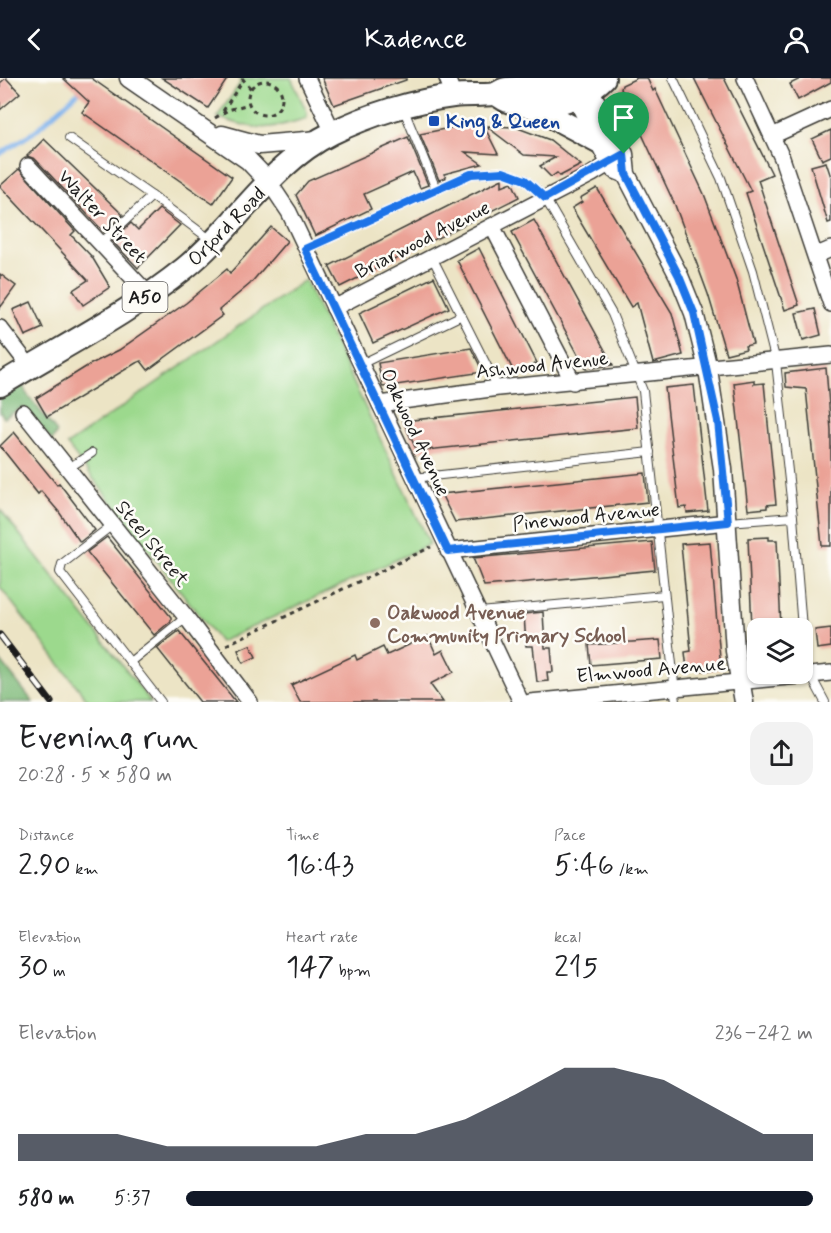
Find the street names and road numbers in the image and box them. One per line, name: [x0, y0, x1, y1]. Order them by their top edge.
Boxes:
street label: Walter Street: [51, 164, 152, 270]
street label: Orford Road: [182, 181, 273, 274]
street label: Briarwood Avenue: [351, 195, 495, 286]
road number: A50: [122, 282, 168, 312]
street label: Ashwood Avenue: [475, 345, 610, 386]
street label: Oakwood Avenue: [373, 364, 456, 501]
street label: Steel Street: [109, 495, 195, 593]
street label: Pinewood Avenue: [511, 496, 661, 539]
street label: Elmwood Avenue: [575, 651, 727, 690]

